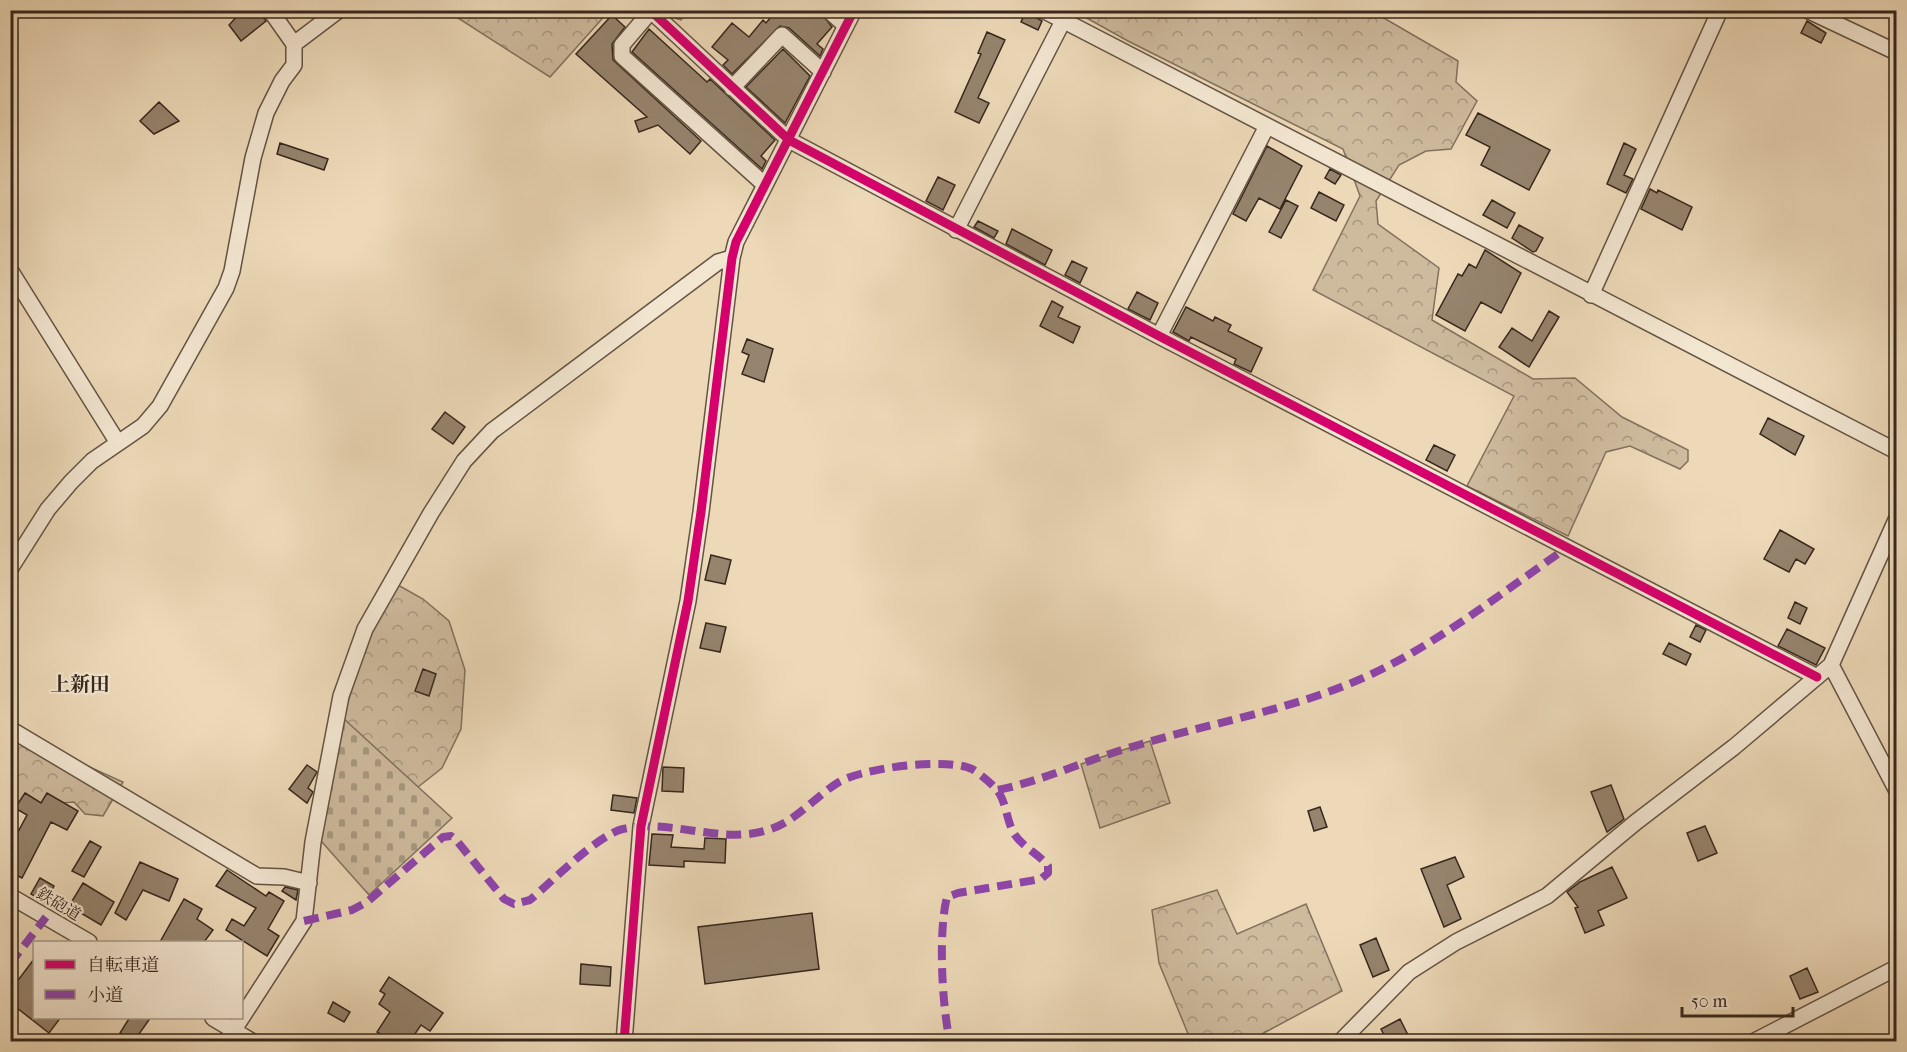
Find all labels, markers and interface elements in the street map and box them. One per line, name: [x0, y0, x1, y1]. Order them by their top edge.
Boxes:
district label: 上新田: [50, 673, 110, 696]
street label: 鉄砲道: [33, 883, 84, 925]
legend: [33, 941, 243, 1019]
text: 自転車道: [87, 955, 159, 976]
scale bar: [1682, 980, 1793, 1018]
text: 小道: [87, 985, 123, 1006]
text: 50 m: [1691, 991, 1728, 1012]

